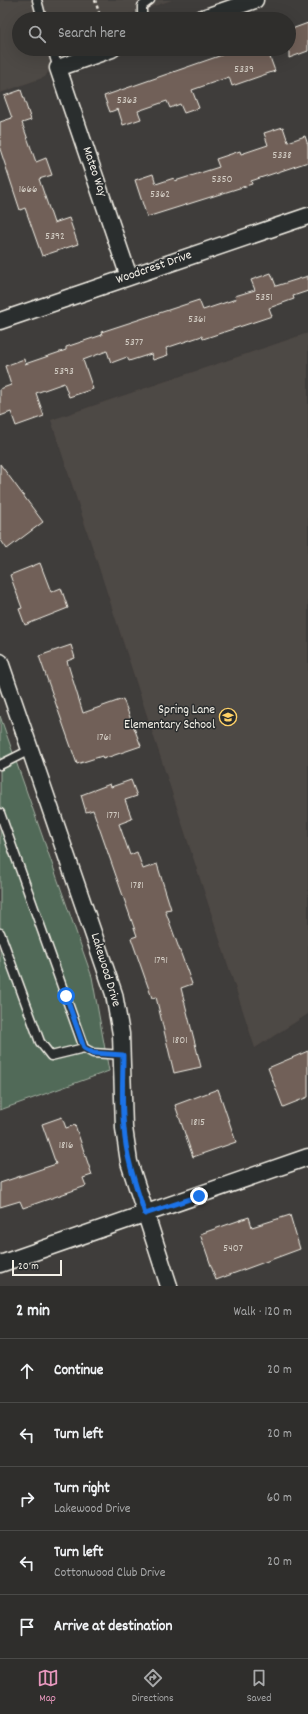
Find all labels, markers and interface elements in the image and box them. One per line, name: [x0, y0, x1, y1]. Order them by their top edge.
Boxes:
search box: [12, 12, 296, 56]
icon: search: [26, 23, 48, 45]
text: Search here: [58, 23, 126, 45]
house number: 5339: [234, 62, 254, 78]
house number: 5363: [117, 93, 137, 109]
street label: Mateo Way: [77, 144, 112, 200]
house number: 5338: [272, 148, 292, 164]
house number: 5350: [211, 172, 233, 188]
house number: 1666: [19, 182, 37, 198]
house number: 5362: [150, 187, 170, 203]
house number: 5392: [45, 229, 65, 245]
street label: Woodcrest Drive: [113, 246, 195, 290]
house number: 5351: [255, 290, 273, 306]
house number: 5361: [188, 312, 206, 328]
house number: 5377: [125, 335, 143, 351]
house number: 5393: [54, 364, 74, 380]
place label: Spring Lane Elementary School: [124, 701, 215, 735]
school or university icon: Spring Lane Elementary School: [218, 707, 238, 727]
house number: 1761: [97, 730, 111, 746]
house number: 1771: [106, 808, 120, 824]
house number: 1781: [130, 878, 144, 894]
street label: Lakewood Drive: [85, 931, 125, 1010]
house number: 1791: [154, 953, 168, 969]
route start: [57, 987, 75, 1005]
house number: 1801: [172, 1033, 188, 1049]
house number: 1815: [191, 1115, 205, 1131]
house number: 1816: [59, 1138, 73, 1154]
route end: [190, 1187, 208, 1205]
house number: 5407: [223, 1241, 243, 1257]
scale bar: [12, 1258, 62, 1277]
text: 20 m: [18, 1259, 39, 1275]
text: 2 min: [16, 1300, 50, 1324]
text: Walk · 120 m: [234, 1303, 292, 1322]
icon: ahead: [16, 1360, 38, 1382]
text: Continue: [54, 1360, 103, 1382]
text: 20 m: [267, 1361, 292, 1380]
icon: left: [16, 1424, 38, 1446]
text: Turn left: [54, 1424, 103, 1446]
text: 20 m: [267, 1425, 292, 1444]
text: Turn right: [54, 1478, 110, 1500]
icon: right: [16, 1488, 38, 1510]
text: 60 m: [267, 1489, 292, 1508]
text: Lakewood Drive: [54, 1500, 131, 1519]
text: Turn left: [54, 1542, 103, 1564]
icon: left: [16, 1552, 38, 1574]
text: 20 m: [267, 1553, 292, 1572]
text: Cottonwood Club Drive: [54, 1564, 165, 1583]
icon: arrive: [16, 1616, 38, 1638]
text: Arrive at destination: [54, 1616, 172, 1638]
tab: Map: [37, 1667, 59, 1707]
tab: Directions: [132, 1667, 174, 1707]
tab: Saved: [247, 1667, 271, 1707]

